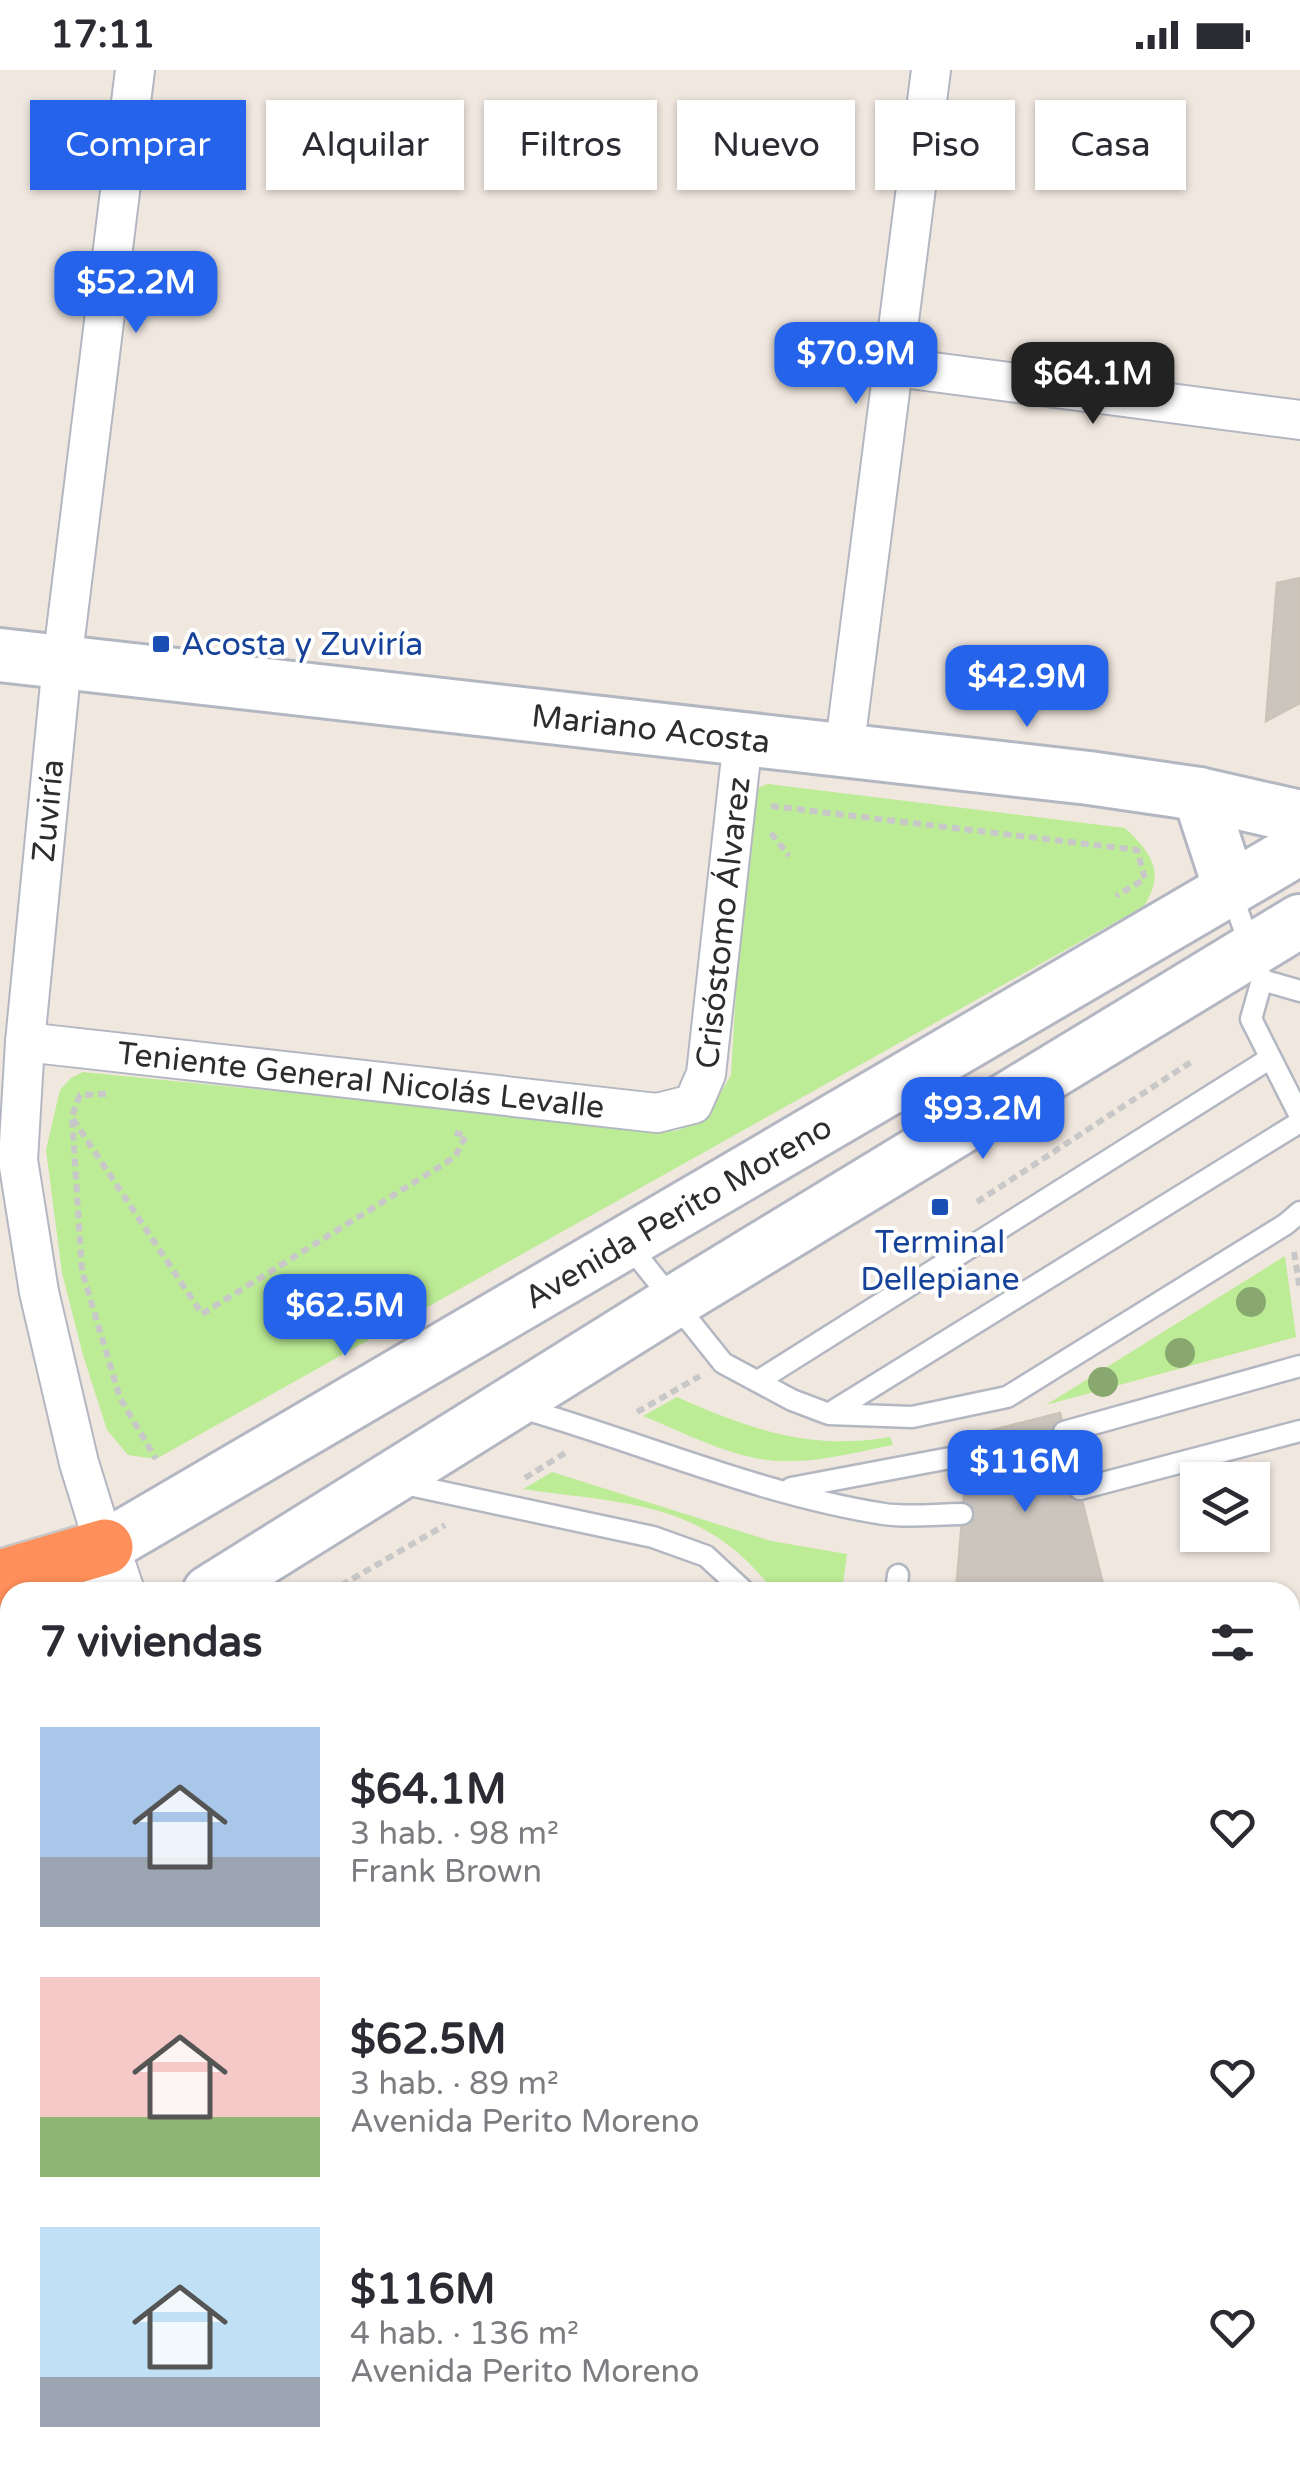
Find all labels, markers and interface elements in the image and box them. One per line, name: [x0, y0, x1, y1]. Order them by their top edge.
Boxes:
text: 17:11: [50, 12, 155, 58]
chip: Comprar: [30, 100, 246, 190]
chip: Alquilar: [266, 100, 464, 190]
chip: Filtros: [484, 100, 657, 190]
chip: Nuevo: [677, 100, 855, 190]
chip: Piso: [875, 100, 1015, 190]
chip: Casa: [1035, 100, 1186, 190]
pin: $52.2M: [55, 251, 217, 336]
text: $52.2M: [76, 264, 196, 302]
pin: $70.9M: [775, 322, 937, 407]
text: $70.9M: [796, 335, 916, 373]
pin: $64.1M: [1012, 342, 1174, 427]
text: $64.1M: [1033, 355, 1153, 393]
place label: Acosta y Zuviría: [181, 626, 423, 664]
marker: Acosta y Zuviría: [150, 633, 172, 655]
pin: $42.9M: [946, 645, 1108, 730]
text: $42.9M: [967, 658, 1087, 696]
street label: Mariano Acosta: [529, 697, 772, 762]
street label: Zuviría: [25, 757, 73, 864]
street label: Crisóstomo Álvarez: [689, 775, 759, 1071]
street label: Teniente General Nicolás Levalle: [115, 1034, 606, 1127]
pin: $93.2M: [902, 1077, 1064, 1162]
text: $93.2M: [923, 1090, 1043, 1128]
street label: Avenida Perito Moreno: [518, 1108, 839, 1317]
marker: Terminal Dellepiane: [929, 1196, 951, 1218]
place label: Terminal Dellepiane: [860, 1224, 1020, 1299]
pin: $62.5M: [264, 1274, 426, 1359]
text: $62.5M: [285, 1287, 405, 1325]
pin: $116M: [955, 1430, 1095, 1515]
text: $116M: [970, 1443, 1080, 1481]
map controls: [1180, 1462, 1270, 1552]
button: layers: [1180, 1462, 1270, 1552]
icon: filters: [1205, 1615, 1260, 1670]
text: 7 viviendas: [40, 1617, 262, 1668]
text: $64.1M: [350, 1764, 507, 1815]
icon: home: [120, 1767, 240, 1887]
icon: heart: [1205, 1800, 1260, 1855]
text: 3 hab. · 98 m²: [350, 1815, 559, 1853]
text: Frank Brown: [350, 1853, 542, 1891]
text: $62.5M: [350, 2014, 507, 2065]
icon: home: [120, 2017, 240, 2137]
icon: heart: [1205, 2050, 1260, 2105]
text: 3 hab. · 89 m²: [350, 2065, 559, 2103]
text: Avenida Perito Moreno: [350, 2103, 699, 2141]
text: $116M: [350, 2264, 496, 2315]
icon: home: [120, 2267, 240, 2387]
icon: heart: [1205, 2300, 1260, 2355]
text: 4 hab. · 136 m²: [350, 2315, 579, 2353]
text: Avenida Perito Moreno: [350, 2353, 699, 2391]

